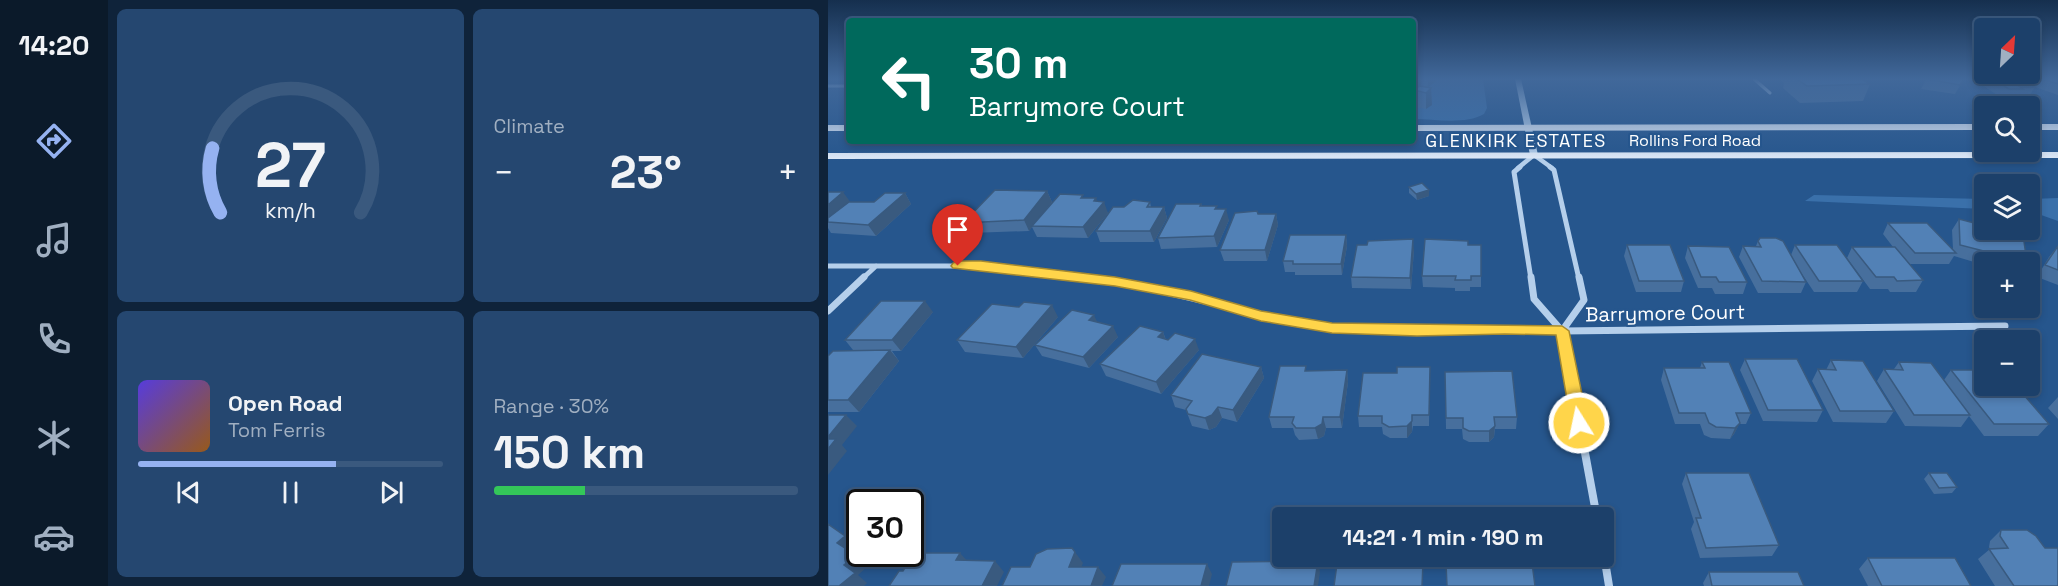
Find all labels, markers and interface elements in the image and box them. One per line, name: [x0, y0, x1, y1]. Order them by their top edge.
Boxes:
north arrow: [1974, 18, 2040, 84]
map controls: [1974, 18, 2040, 396]
text: 14:20: [19, 28, 89, 63]
text: 30 m: [969, 37, 1068, 90]
icon: left: [870, 42, 948, 120]
text: Barrymore Court: [969, 89, 1185, 124]
button: search: [1974, 96, 2040, 162]
text: Climate: [494, 113, 565, 139]
icon: directions: [33, 120, 75, 162]
text: 27: [255, 126, 326, 205]
district label: GLENKIRK ESTATES: [1425, 129, 1607, 152]
street label: Rollins Ford Road: [1629, 130, 1761, 151]
text: 23°: [610, 144, 682, 201]
text: −: [494, 152, 514, 194]
text: +: [778, 152, 798, 194]
button: layers: [1974, 174, 2040, 240]
text: km/h: [265, 197, 316, 224]
pin: [932, 204, 983, 266]
icon: arrive: [941, 213, 974, 246]
icon: music: [33, 219, 75, 261]
button: +: [1974, 252, 2040, 318]
street label: Barrymore Court: [1585, 299, 1745, 327]
icon: phone: [33, 318, 75, 360]
button: −: [1974, 330, 2040, 396]
text: Open Road: [228, 389, 343, 417]
position arrow: [1547, 391, 1611, 455]
text: Range · 30%: [494, 393, 609, 419]
icon: climate: [33, 417, 75, 459]
text: Tom Ferris: [228, 417, 326, 443]
text: 150 km: [494, 424, 645, 481]
icon: previous: [172, 476, 205, 509]
icon: pause: [274, 476, 307, 509]
icon: next: [375, 476, 408, 509]
speed limit sign: 30: [846, 489, 924, 567]
icon: car: [33, 516, 75, 558]
text: 14:21 · 1 min · 190 m: [1342, 523, 1544, 551]

